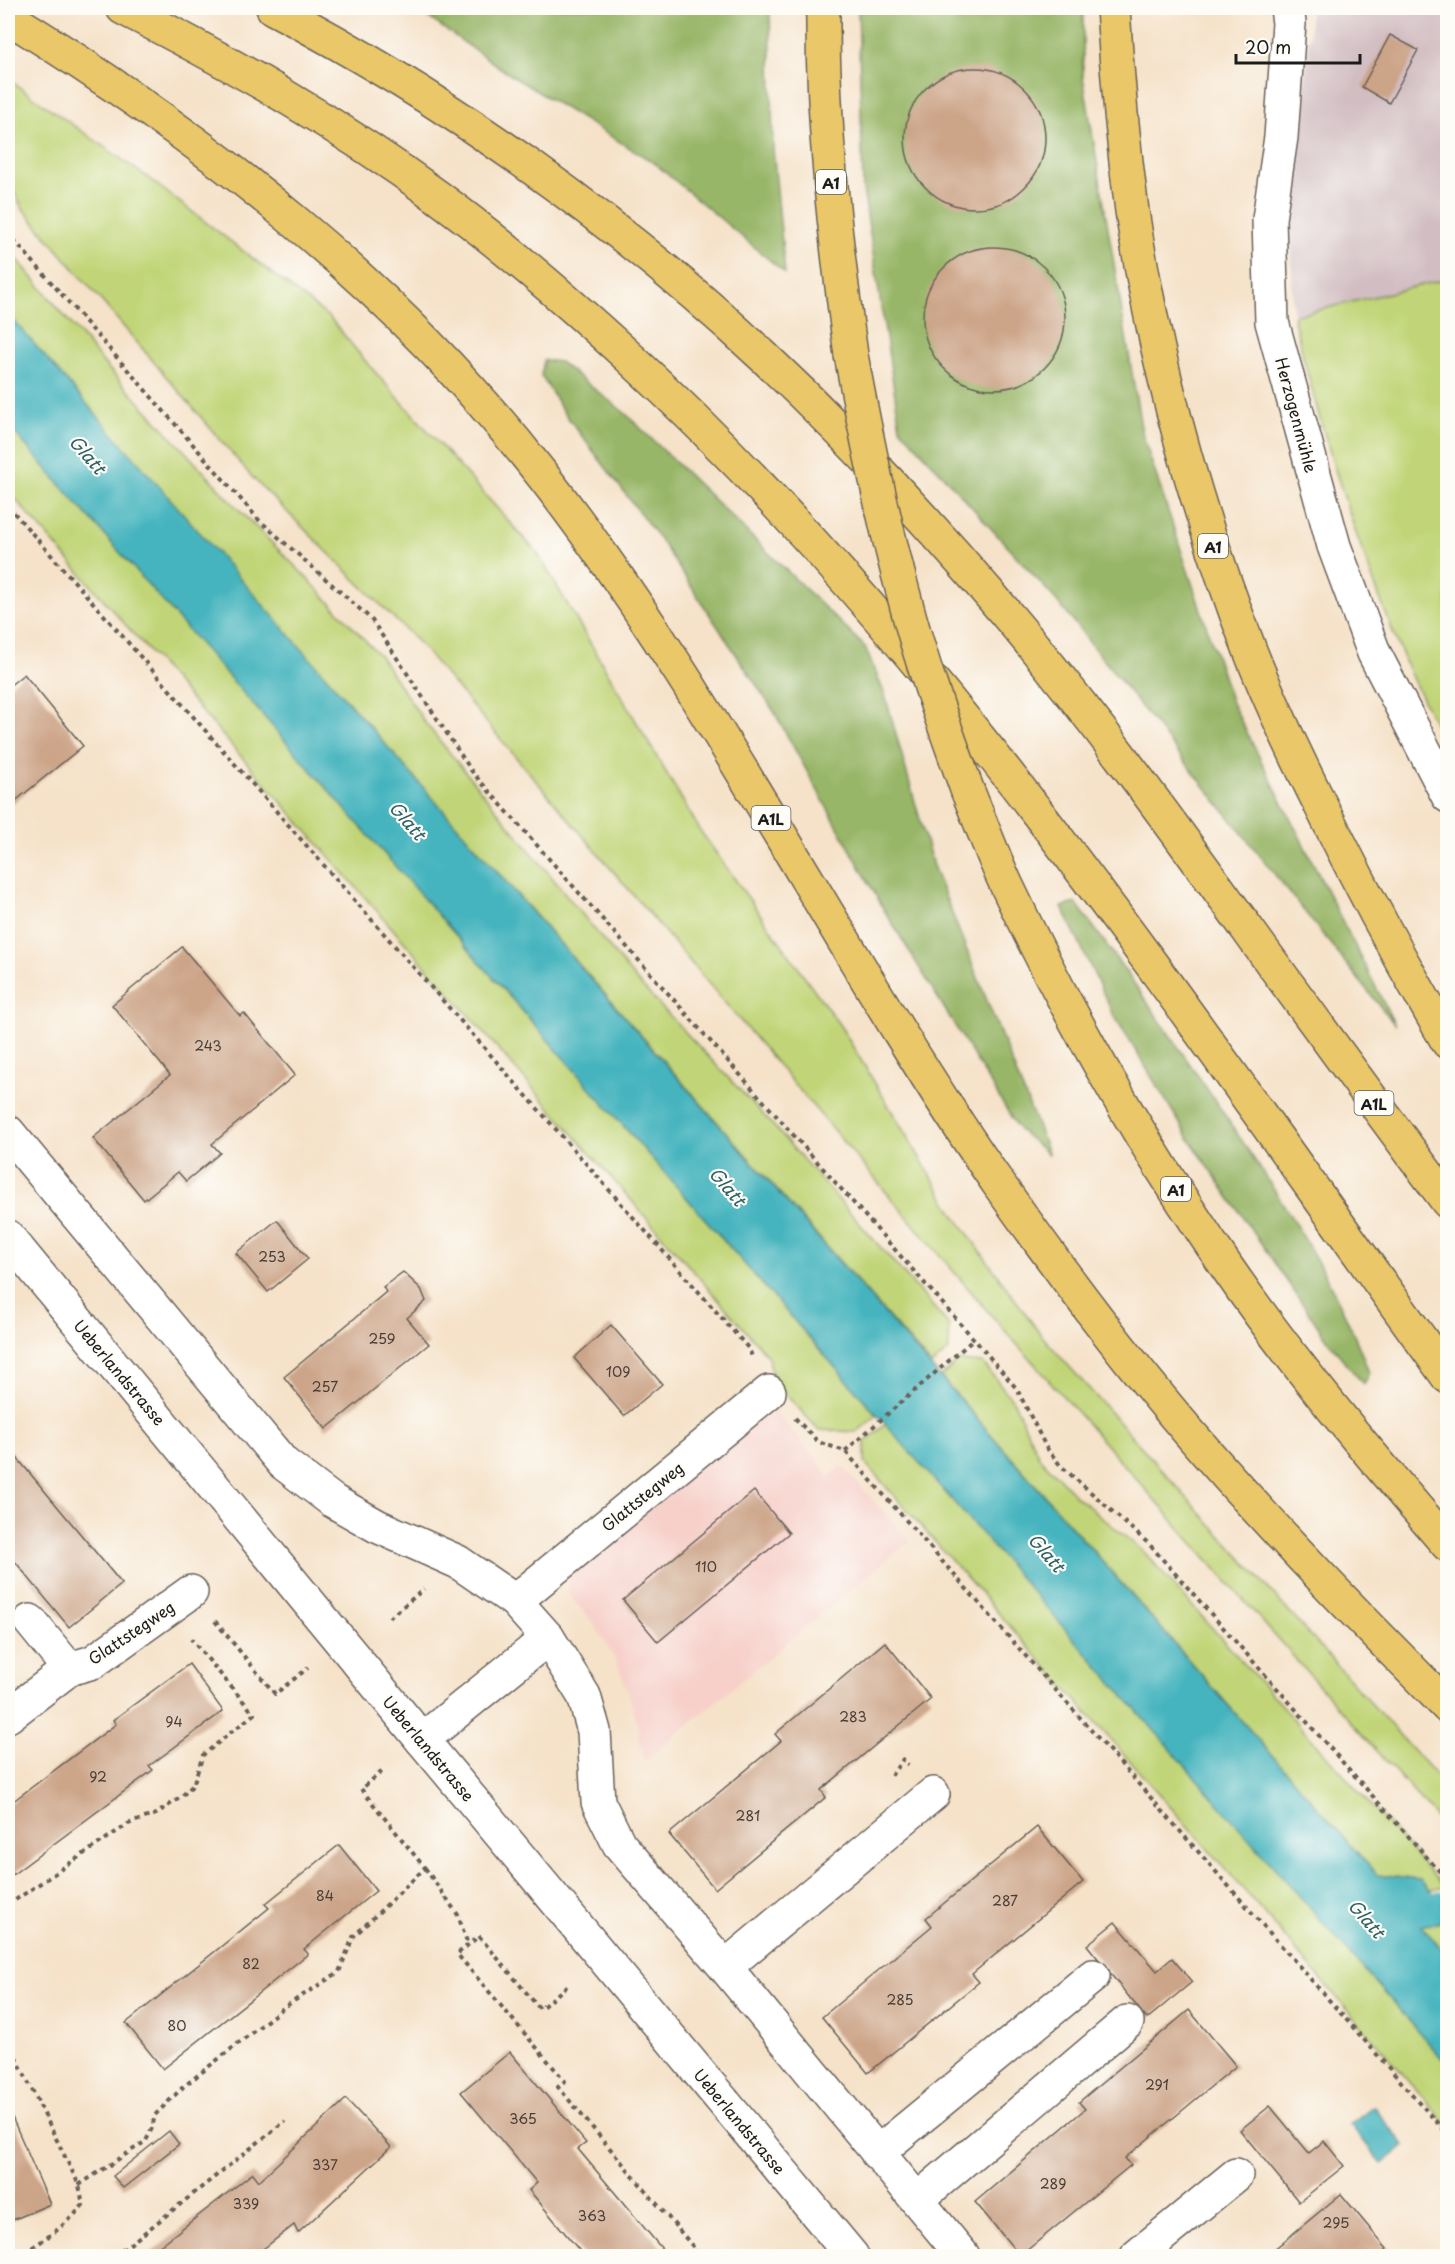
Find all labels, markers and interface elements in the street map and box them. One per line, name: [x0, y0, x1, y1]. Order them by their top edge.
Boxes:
scale bar: [1236, 27, 1360, 65]
text: 20 m: [1245, 33, 1291, 60]
road number: A1: [816, 170, 846, 194]
street label: Herzogenmühle: [1270, 355, 1324, 475]
water label: Glatt: [63, 428, 114, 481]
road number: A1: [1198, 534, 1228, 558]
water label: Glatt: [383, 794, 434, 847]
road number: A1L: [752, 806, 790, 830]
house number: 243: [194, 1035, 222, 1056]
road number: A1L: [1354, 1091, 1394, 1115]
water label: Glatt: [703, 1160, 754, 1213]
road number: A1: [1161, 1177, 1191, 1201]
house number: 253: [258, 1246, 286, 1267]
street label: Ueberlandstrasse: [68, 1314, 172, 1430]
house number: 259: [368, 1328, 396, 1349]
house number: 109: [606, 1361, 630, 1382]
house number: 257: [312, 1376, 338, 1397]
street label: Glattstegweg: [596, 1455, 688, 1537]
water label: Glatt: [1022, 1526, 1073, 1579]
house number: 110: [695, 1556, 717, 1577]
street label: Glattstegweg: [83, 1594, 179, 1670]
street label: Ueberlandstrasse: [377, 1690, 481, 1806]
house number: 283: [839, 1706, 867, 1727]
house number: 94: [165, 1711, 183, 1732]
house number: 92: [89, 1766, 107, 1787]
house number: 281: [736, 1805, 760, 1826]
house number: 84: [316, 1885, 334, 1906]
house number: 287: [992, 1890, 1018, 1911]
water label: Glatt: [1342, 1892, 1393, 1945]
house number: 82: [242, 1953, 260, 1974]
house number: 285: [886, 1989, 914, 2010]
house number: 80: [168, 2015, 186, 2036]
street label: Ueberlandstrasse: [688, 2063, 792, 2179]
house number: 291: [1145, 2074, 1169, 2095]
house number: 365: [509, 2108, 537, 2129]
house number: 337: [312, 2154, 338, 2175]
house number: 289: [1040, 2173, 1066, 2194]
house number: 339: [233, 2193, 259, 2214]
house number: 363: [578, 2205, 606, 2226]
house number: 295: [1323, 2212, 1349, 2233]

